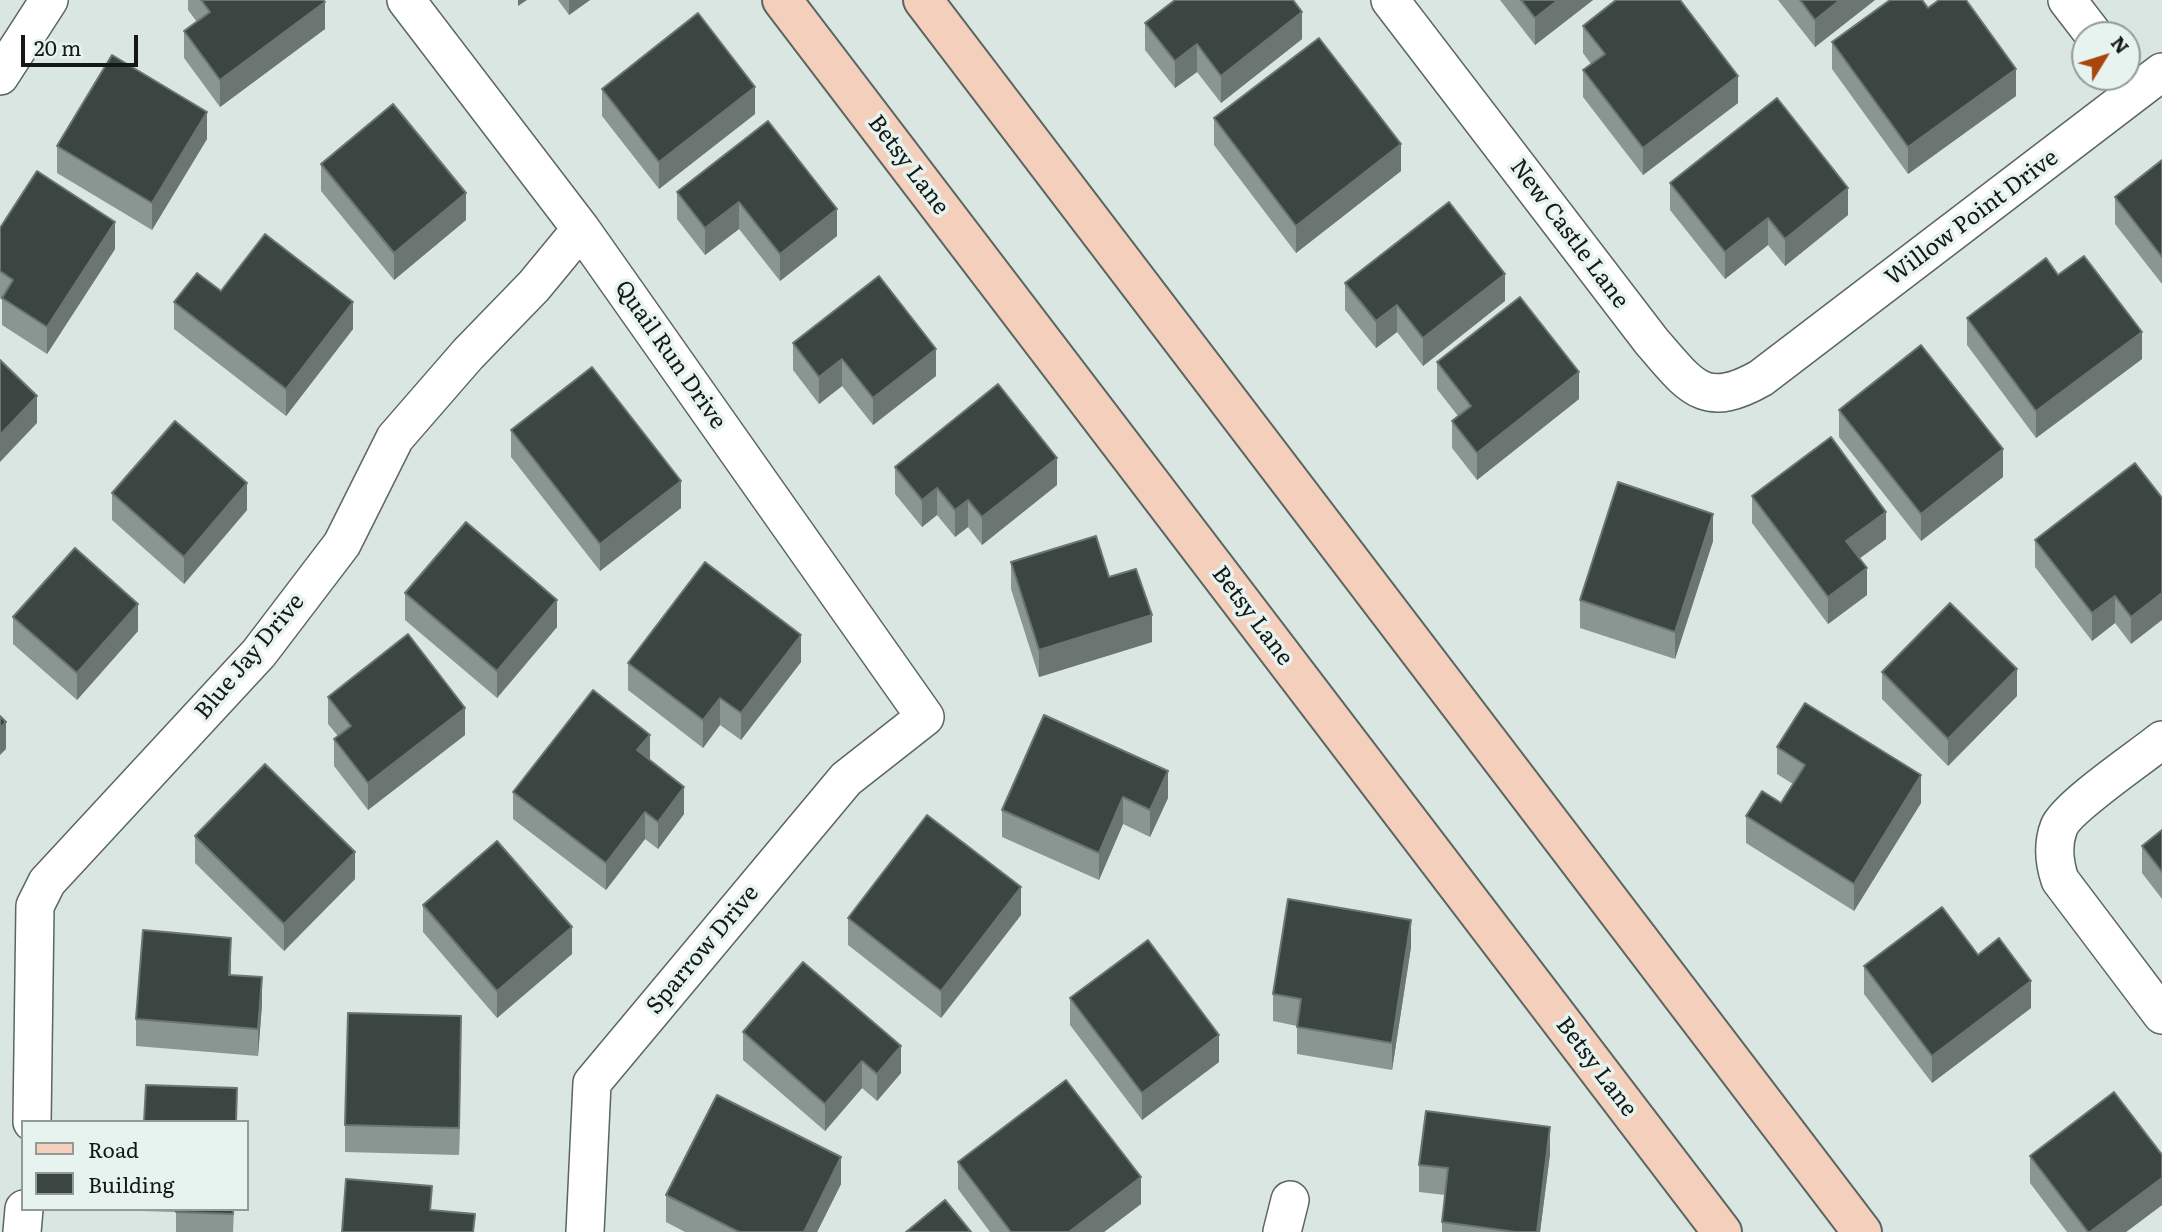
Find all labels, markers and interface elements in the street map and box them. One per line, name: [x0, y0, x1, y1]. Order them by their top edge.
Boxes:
scale bar: [24, 21, 142, 65]
north arrow: [2071, 21, 2141, 91]
text: N: [2105, 29, 2137, 59]
text: 20 m: [34, 31, 81, 62]
street label: Betsy Lane: [862, 110, 954, 220]
street label: Willow Point Drive: [1880, 144, 2064, 292]
street label: New Castle Lane: [1504, 154, 1634, 314]
street label: Quail Run Drive: [609, 275, 731, 435]
street label: Betsy Lane: [1206, 561, 1298, 671]
street label: Blue Jay Drive: [190, 589, 310, 725]
street label: Sparrow Drive: [641, 880, 765, 1020]
street label: Betsy Lane: [1550, 1012, 1642, 1122]
legend: [21, 1120, 248, 1211]
text: Road: [88, 1133, 139, 1164]
text: Building: [88, 1168, 174, 1199]

